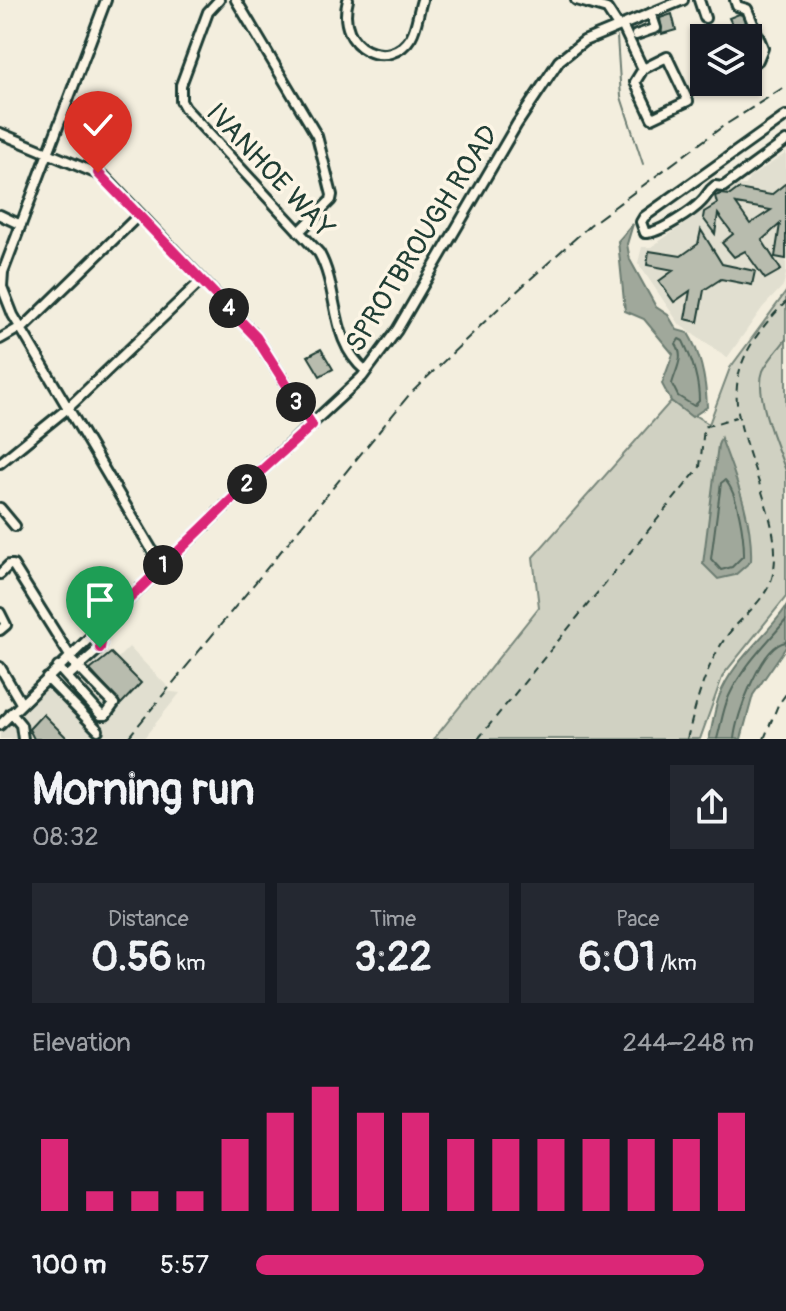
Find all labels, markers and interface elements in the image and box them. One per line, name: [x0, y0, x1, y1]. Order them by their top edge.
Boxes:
map controls: [690, 24, 762, 96]
button: layers: [690, 24, 762, 96]
pin: [64, 91, 132, 173]
street label: IVANHOE WAY: [198, 96, 342, 246]
icon: check: [76, 103, 120, 147]
street label: SPROTBROUGH ROAD: [338, 119, 506, 359]
pin: 4: [209, 288, 249, 328]
text: 4: [223, 294, 235, 322]
pin: 3: [276, 382, 316, 422]
text: 3: [290, 388, 302, 416]
pin: 2: [227, 464, 267, 504]
text: 2: [241, 470, 253, 498]
pin: 1: [143, 545, 183, 585]
text: 1: [159, 551, 167, 579]
pin: [66, 566, 134, 648]
icon: arrive: [78, 578, 122, 622]
text: Morning run: [32, 763, 255, 818]
button: share: [670, 765, 754, 849]
text: 08:32: [32, 821, 99, 853]
text: Distance: [108, 905, 189, 933]
text: Time: [370, 905, 416, 933]
text: Pace: [616, 905, 659, 933]
text: 0.56: [91, 933, 172, 982]
text: 3:22: [354, 933, 432, 982]
text: 6:01: [579, 933, 655, 982]
text: km: [172, 949, 206, 977]
text: /km: [655, 949, 697, 977]
text: Elevation: [32, 1027, 131, 1059]
text: 244–248 m: [623, 1027, 754, 1059]
text: 100 m: [32, 1249, 106, 1281]
text: 5:57: [160, 1249, 209, 1281]

